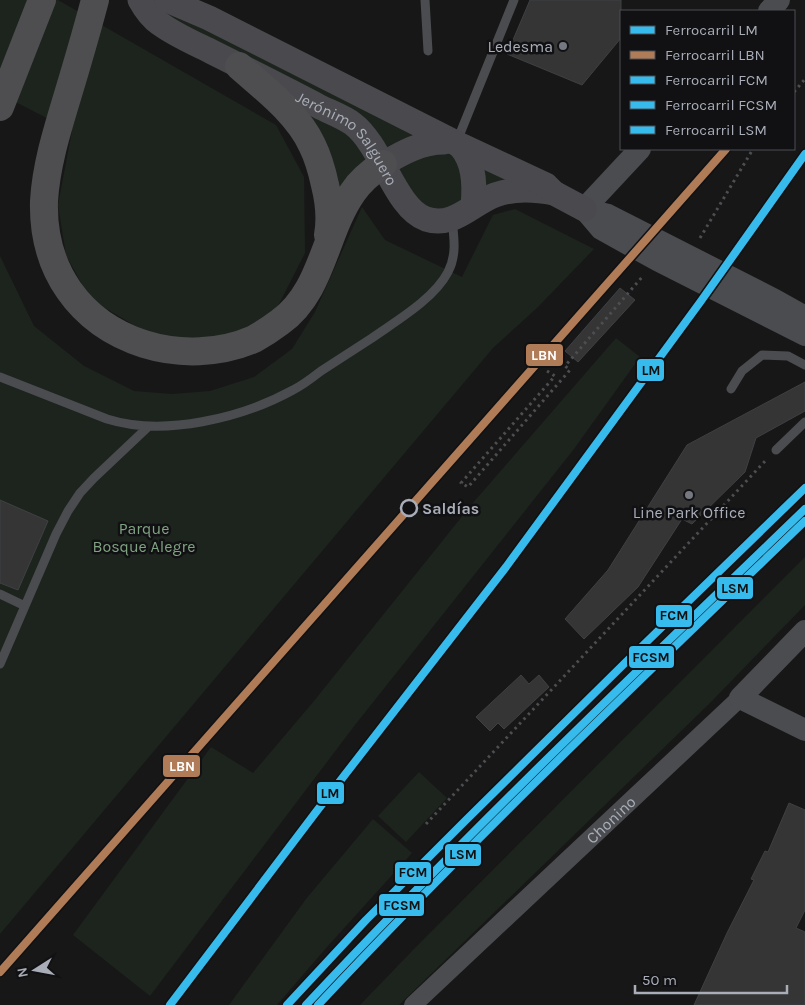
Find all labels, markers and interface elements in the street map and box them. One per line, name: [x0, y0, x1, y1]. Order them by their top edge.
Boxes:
legend: [620, 10, 795, 150]
text: Ferrocarril LM: [665, 21, 758, 39]
place label: Ledesma: [487, 37, 553, 56]
marker: Ledesma: [557, 40, 569, 52]
text: Ferrocarril LBN: [665, 46, 765, 64]
text: Ferrocarril FCM: [665, 71, 768, 89]
street label: Jerónimo Salguero: [293, 87, 401, 189]
text: Ferrocarril FCSM: [665, 96, 777, 114]
text: Ferrocarril LSM: [665, 121, 767, 139]
line badge: LBN: [525, 343, 564, 367]
text: LBN: [531, 347, 557, 364]
line badge: LM: [636, 358, 665, 382]
text: LM: [641, 362, 661, 379]
marker: Line Park Office: [683, 489, 695, 501]
marker: Saldías: [400, 499, 418, 517]
place label: Saldías: [422, 499, 479, 518]
place label: Line Park Office: [633, 503, 745, 522]
park label: Parque Bosque Alegre: [92, 519, 196, 556]
line badge: LSM: [716, 576, 754, 600]
text: LSM: [721, 580, 749, 597]
line badge: FCM: [655, 604, 693, 628]
text: FCM: [660, 607, 688, 624]
line badge: FCSM: [628, 645, 675, 669]
text: FCSM: [632, 649, 670, 666]
line badge: LBN: [162, 754, 201, 778]
text: LBN: [169, 758, 195, 775]
line badge: LM: [316, 781, 345, 805]
text: LM: [320, 785, 340, 802]
street label: Chonino: [582, 792, 640, 848]
line badge: LSM: [444, 843, 482, 867]
text: LSM: [449, 846, 477, 863]
line badge: FCM: [394, 861, 432, 885]
text: FCM: [399, 864, 427, 881]
line badge: FCSM: [378, 893, 425, 917]
text: FCSM: [383, 897, 421, 914]
north arrow: [10, 945, 60, 995]
scale bar: [635, 962, 788, 994]
text: N: [13, 966, 32, 979]
text: 50 m: [642, 971, 677, 989]

